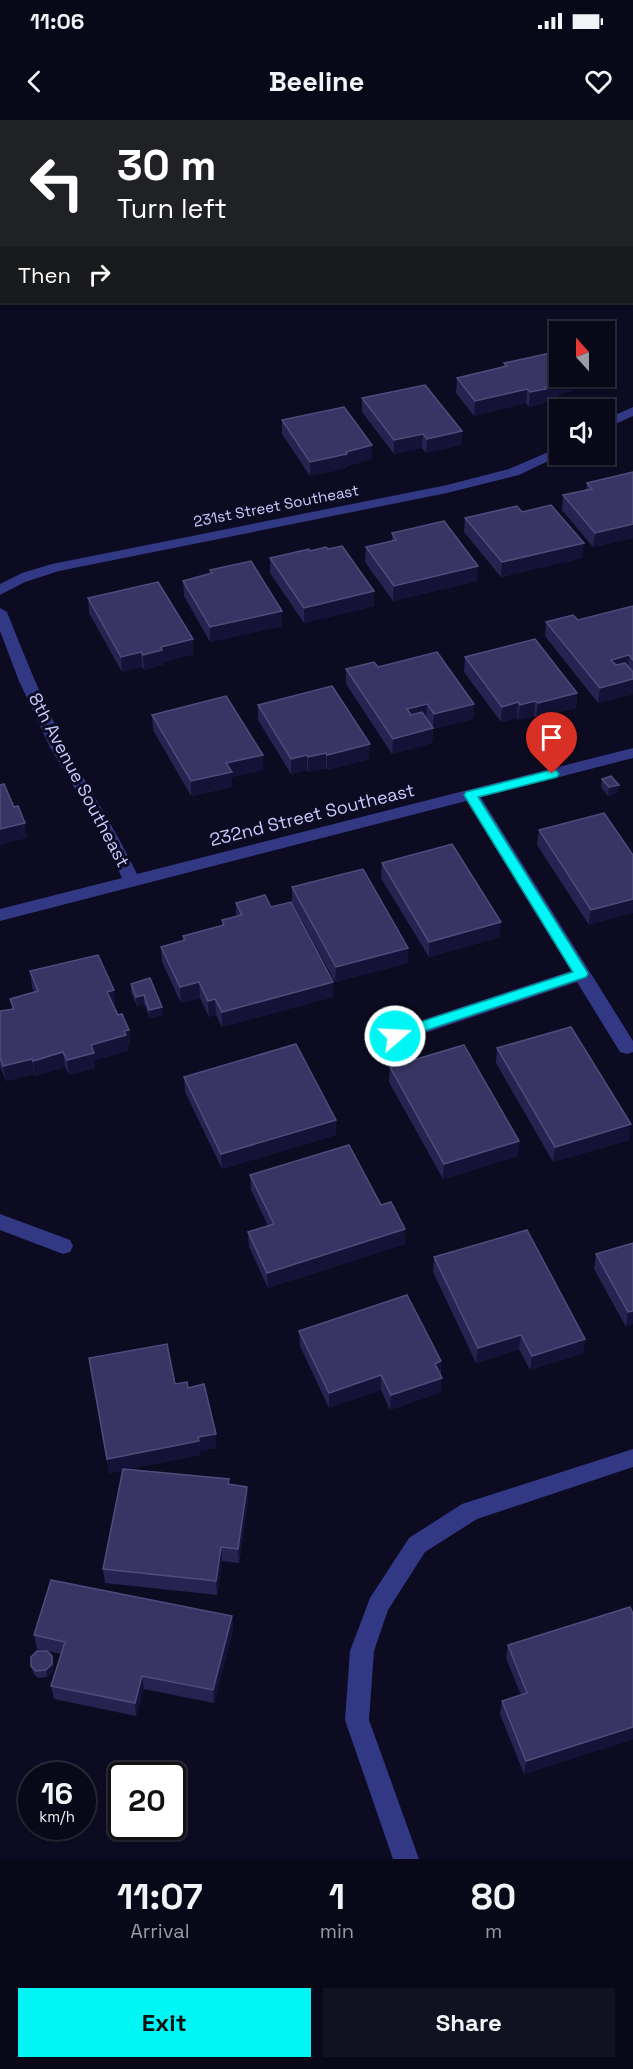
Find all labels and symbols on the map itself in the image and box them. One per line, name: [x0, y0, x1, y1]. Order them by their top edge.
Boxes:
north arrow: [549, 321, 615, 387]
street label: 231st Street Southeast: [192, 480, 360, 531]
street label: 8th Avenue Southeast: [24, 689, 135, 871]
pin: [526, 712, 577, 774]
street label: 232nd Street Southeast: [207, 778, 417, 851]
position arrow: [363, 1004, 427, 1068]
speed limit sign: 20: [108, 1762, 186, 1840]

